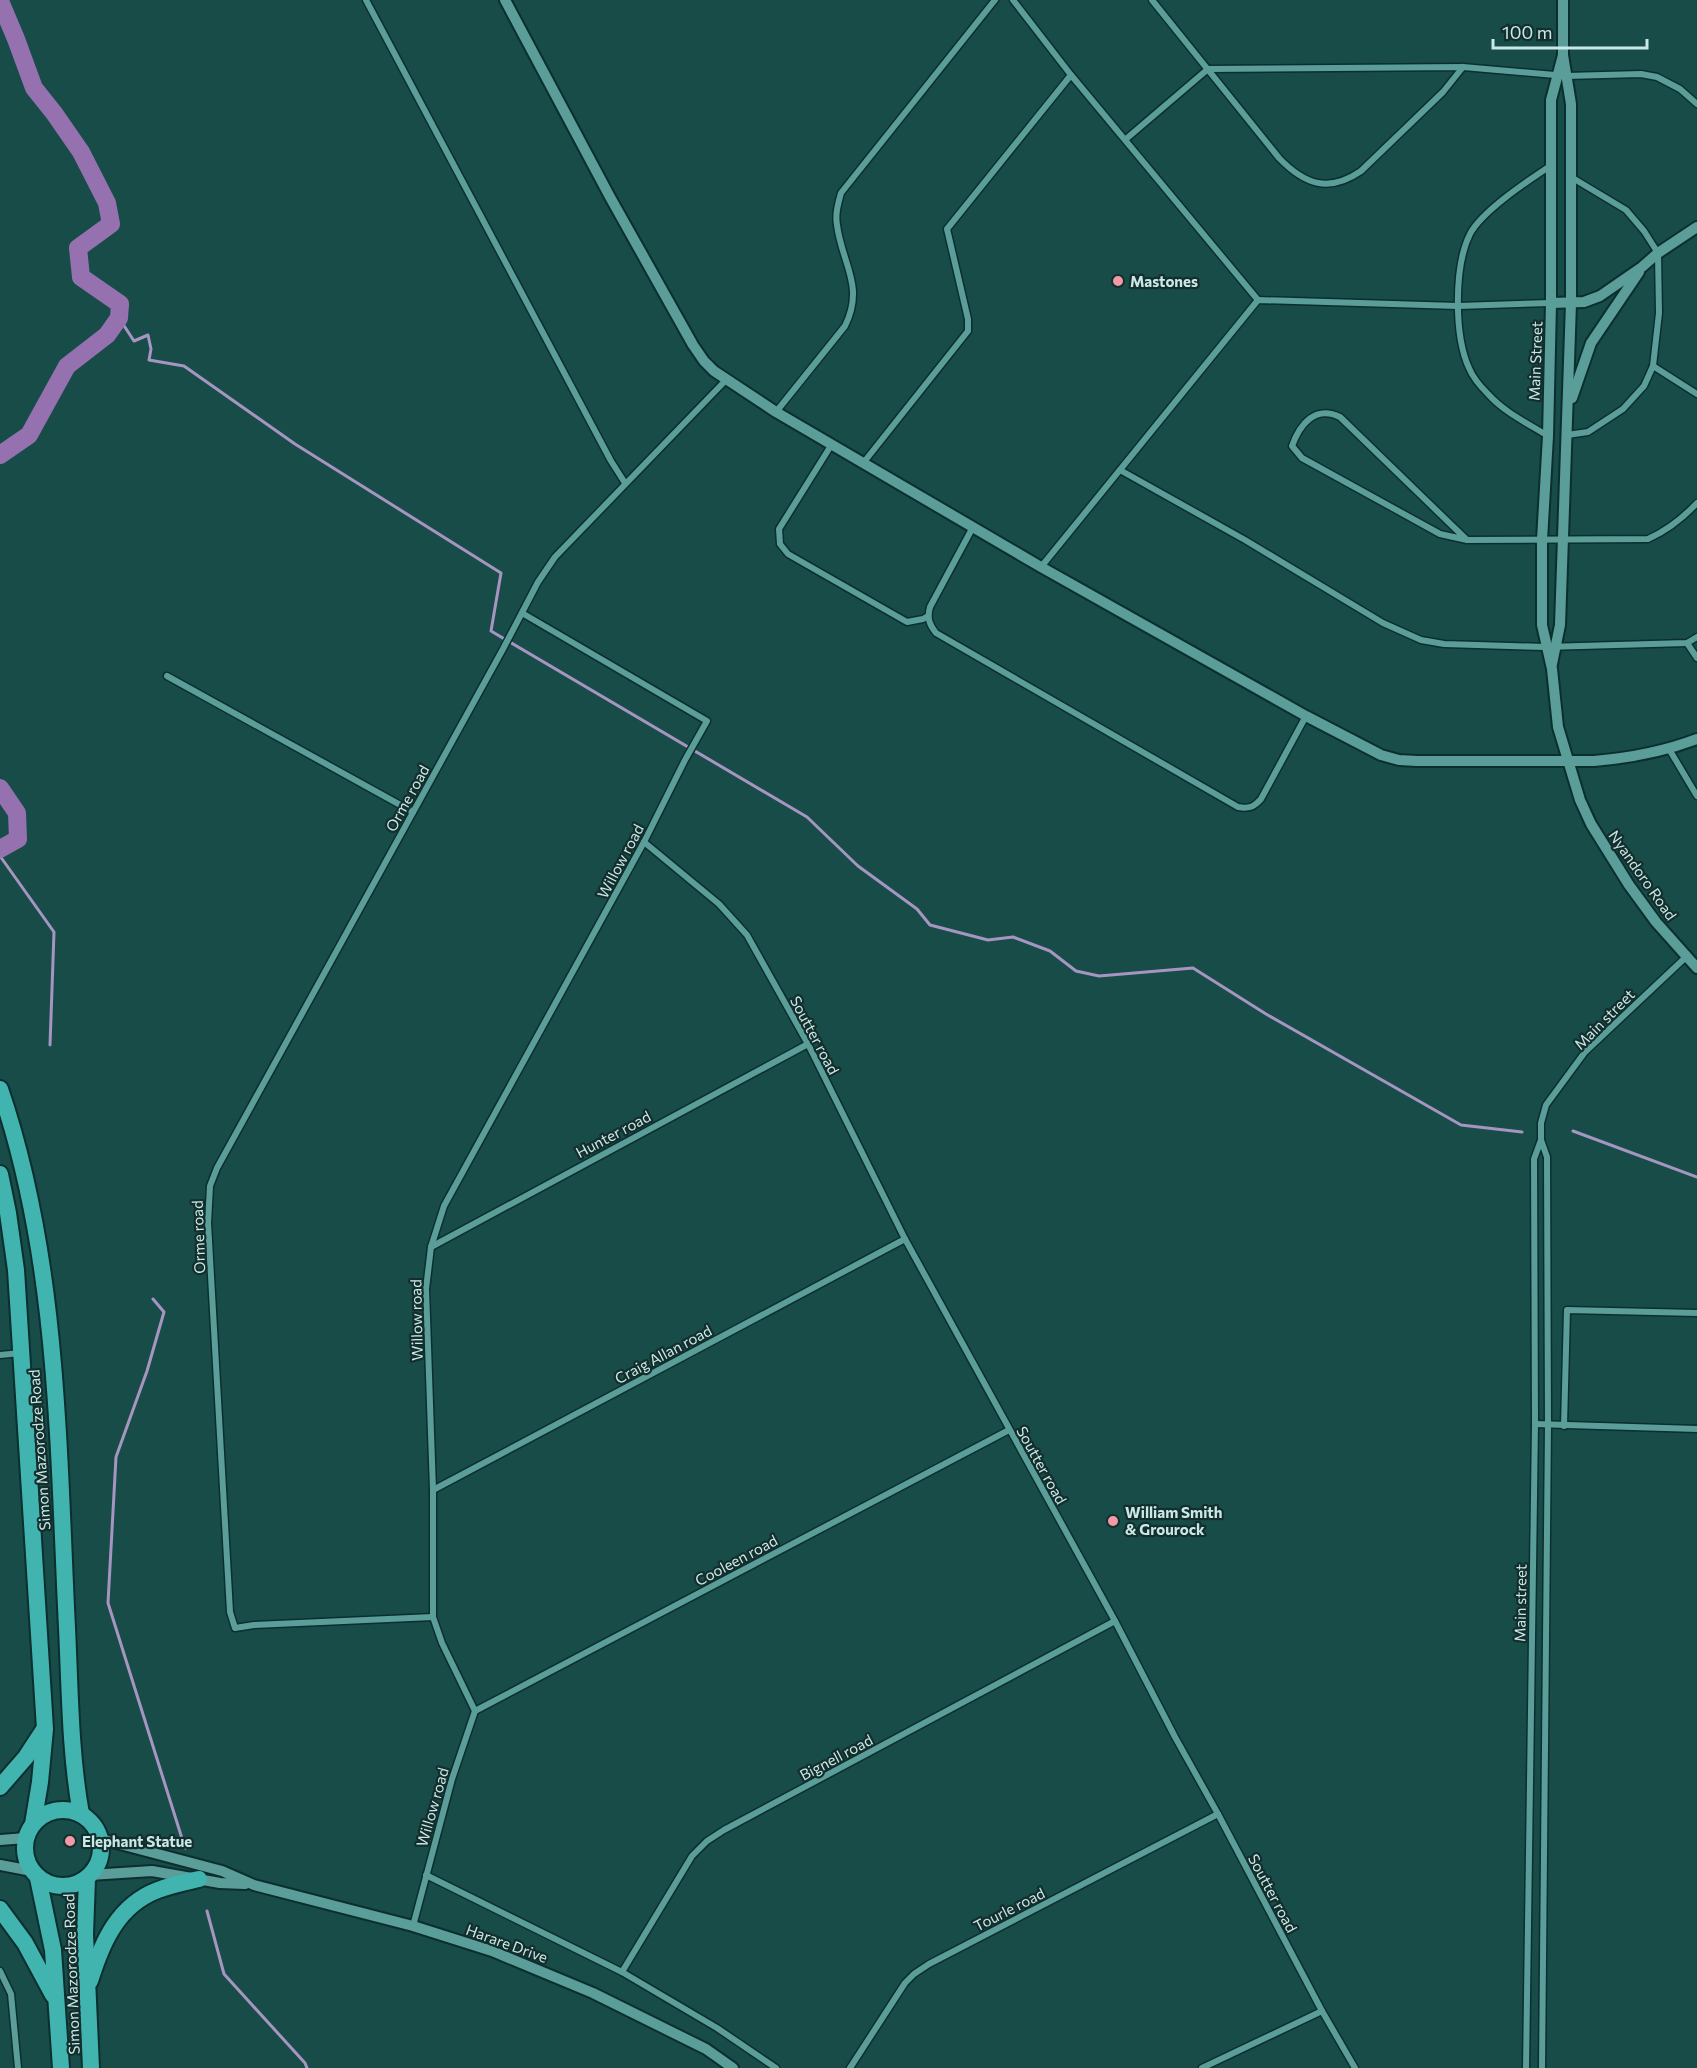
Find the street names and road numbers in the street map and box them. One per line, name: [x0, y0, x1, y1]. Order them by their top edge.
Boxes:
street label: Main Street: [1525, 321, 1545, 401]
street label: Orme road: [381, 762, 433, 834]
street label: Willow road: [593, 821, 647, 901]
street label: Nyandoro Road: [1605, 827, 1681, 923]
street label: Main street: [1570, 985, 1638, 1053]
street label: Soutter road: [787, 993, 843, 1077]
street label: Hunter road: [572, 1107, 654, 1161]
street label: Orme road: [188, 1200, 208, 1274]
street label: Willow road: [406, 1279, 426, 1361]
street label: Craig Allan road: [611, 1321, 715, 1387]
street label: Simon Mazorodze Road: [24, 1369, 54, 1531]
street label: Soutter road: [1013, 1423, 1071, 1507]
street label: Cooleen road: [692, 1531, 780, 1589]
street label: Main street: [1510, 1564, 1530, 1642]
street label: Bignell road: [797, 1730, 875, 1784]
street label: Willow road: [412, 1765, 452, 1849]
street label: Soutter road: [1245, 1851, 1301, 1935]
street label: Tourle road: [970, 1883, 1048, 1935]
street label: Simon Mazorodze Road: [59, 1893, 83, 2055]
street label: Harare Drive: [464, 1920, 550, 1966]

